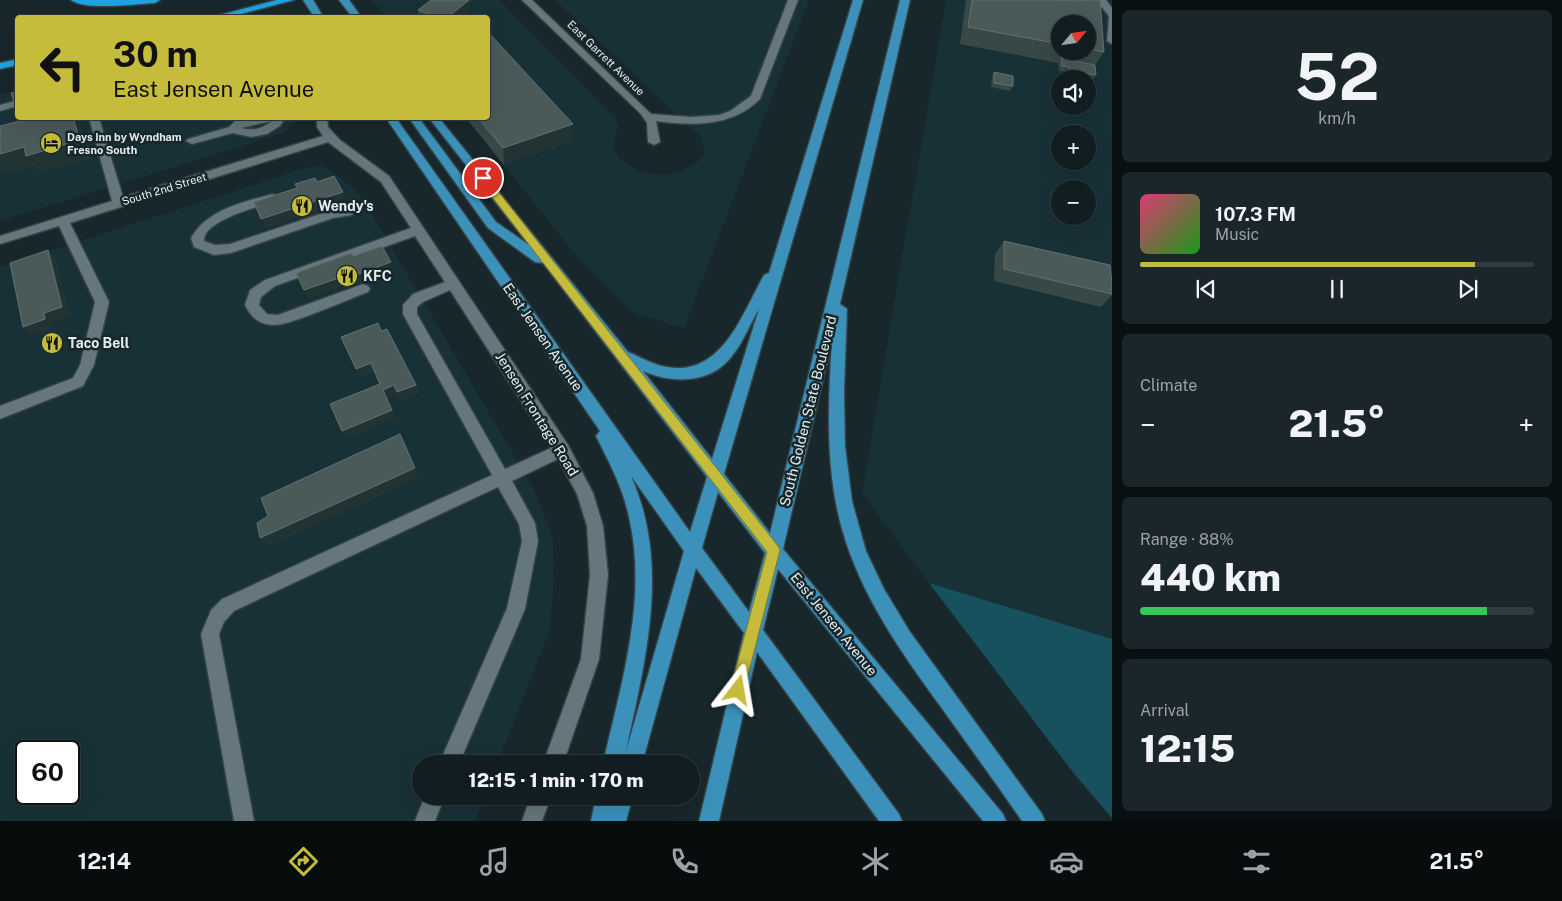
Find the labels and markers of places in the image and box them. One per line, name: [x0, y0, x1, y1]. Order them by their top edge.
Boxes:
hotel icon: Days Inn by Wyndham Fresno South: [39, 131, 63, 155]
place label: Days Inn by Wyndham Fresno South: [67, 131, 182, 156]
pin: [462, 157, 504, 199]
restaurant icon: Wendy's: [290, 194, 314, 218]
place label: Wendy's: [318, 198, 374, 214]
restaurant icon: KFC: [335, 264, 359, 288]
place label: KFC: [363, 268, 392, 284]
restaurant icon: Taco Bell: [40, 331, 64, 355]
place label: Taco Bell: [68, 335, 130, 351]

